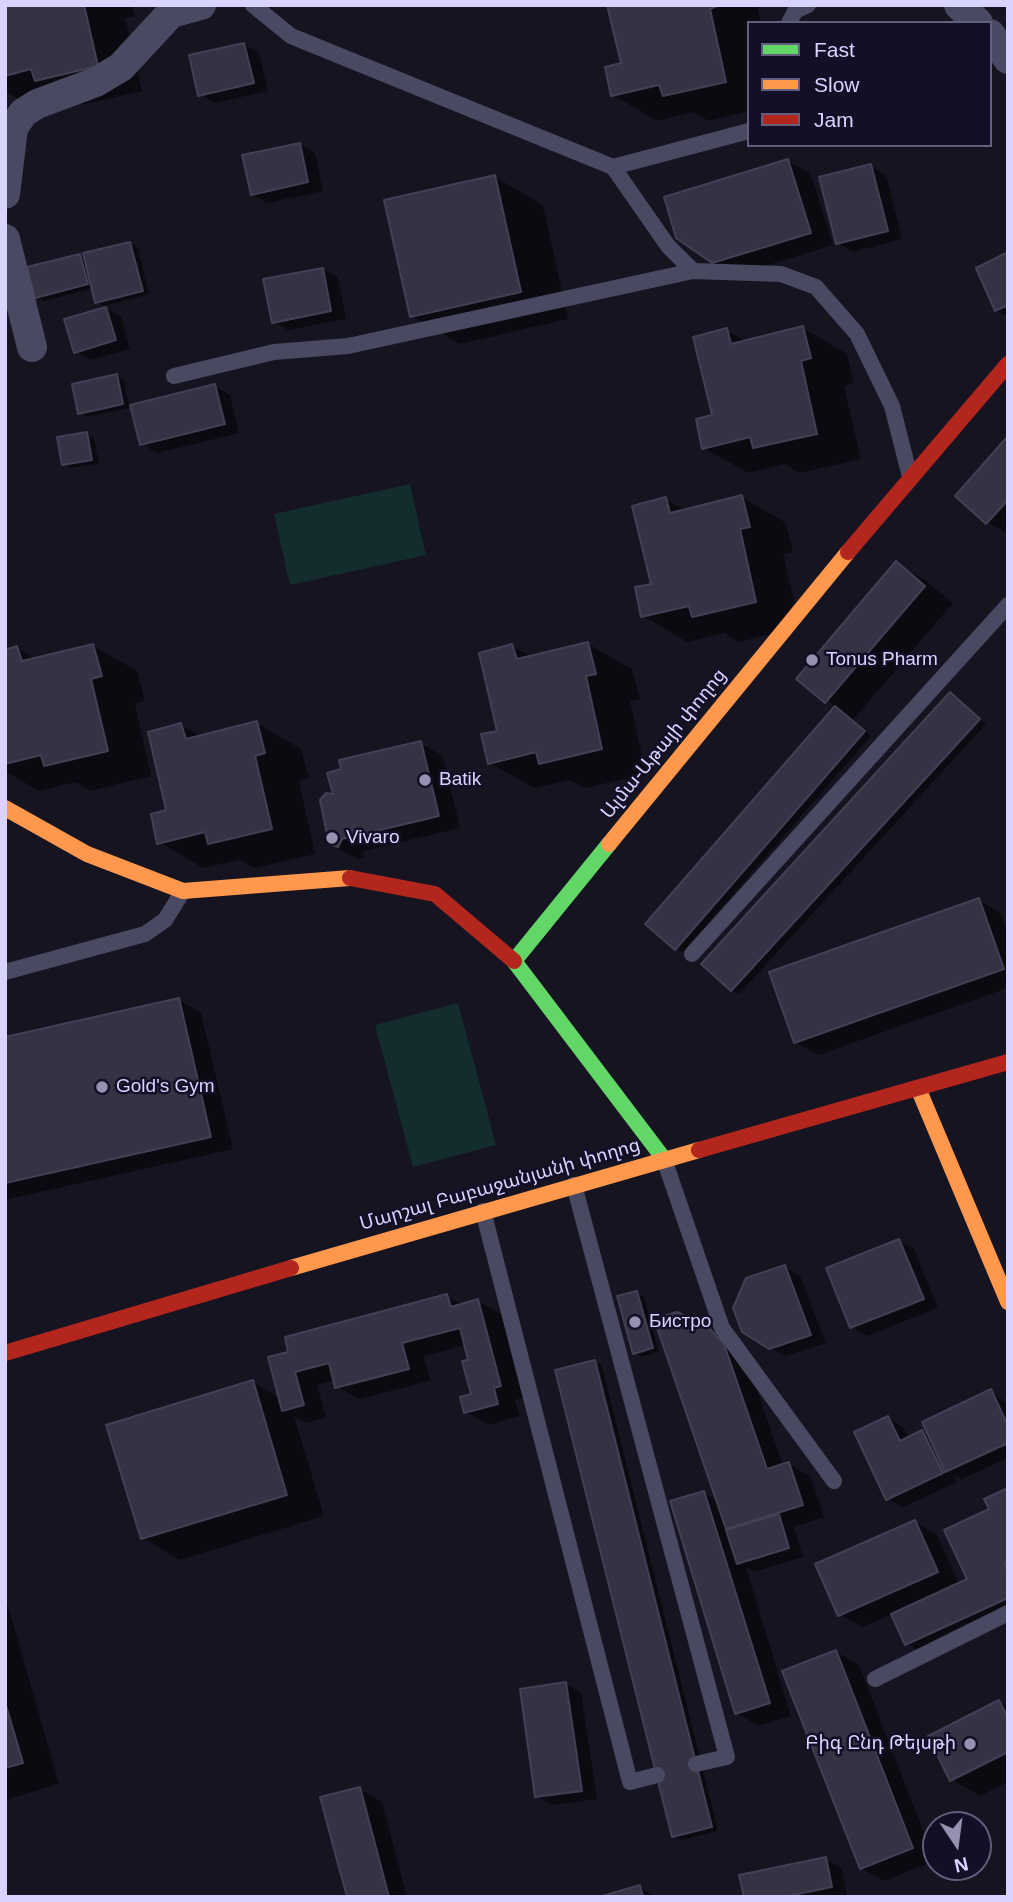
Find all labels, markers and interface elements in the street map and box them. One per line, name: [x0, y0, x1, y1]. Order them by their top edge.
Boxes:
legend: [747, 21, 992, 147]
text: Fast: [814, 38, 855, 61]
text: Slow: [814, 73, 860, 96]
text: Jam: [814, 108, 854, 131]
place label: Tonus Pharm: [826, 649, 938, 671]
marker: Tonus Pharm: [804, 652, 820, 668]
street label: Ալմա-Աթայի փողոց: [597, 664, 731, 824]
place label: Batik: [439, 769, 481, 791]
marker: Batik: [417, 772, 433, 788]
place label: Vivaro: [346, 827, 400, 849]
marker: Vivaro: [324, 830, 340, 846]
place label: Gold's Gym: [116, 1076, 215, 1098]
marker: Gold's Gym: [94, 1079, 110, 1095]
street label: Մարշալ Բաբաջանյանի փողոց: [357, 1134, 643, 1236]
place label: Бистро: [649, 1311, 711, 1333]
marker: Бистро: [627, 1314, 643, 1330]
place label: Բիգ Ընդ Թեյսթի: [805, 1733, 956, 1755]
marker: Բիգ Ընդ Թեյսթի: [962, 1736, 978, 1752]
north arrow: [922, 1811, 992, 1881]
text: N: [952, 1853, 970, 1877]

